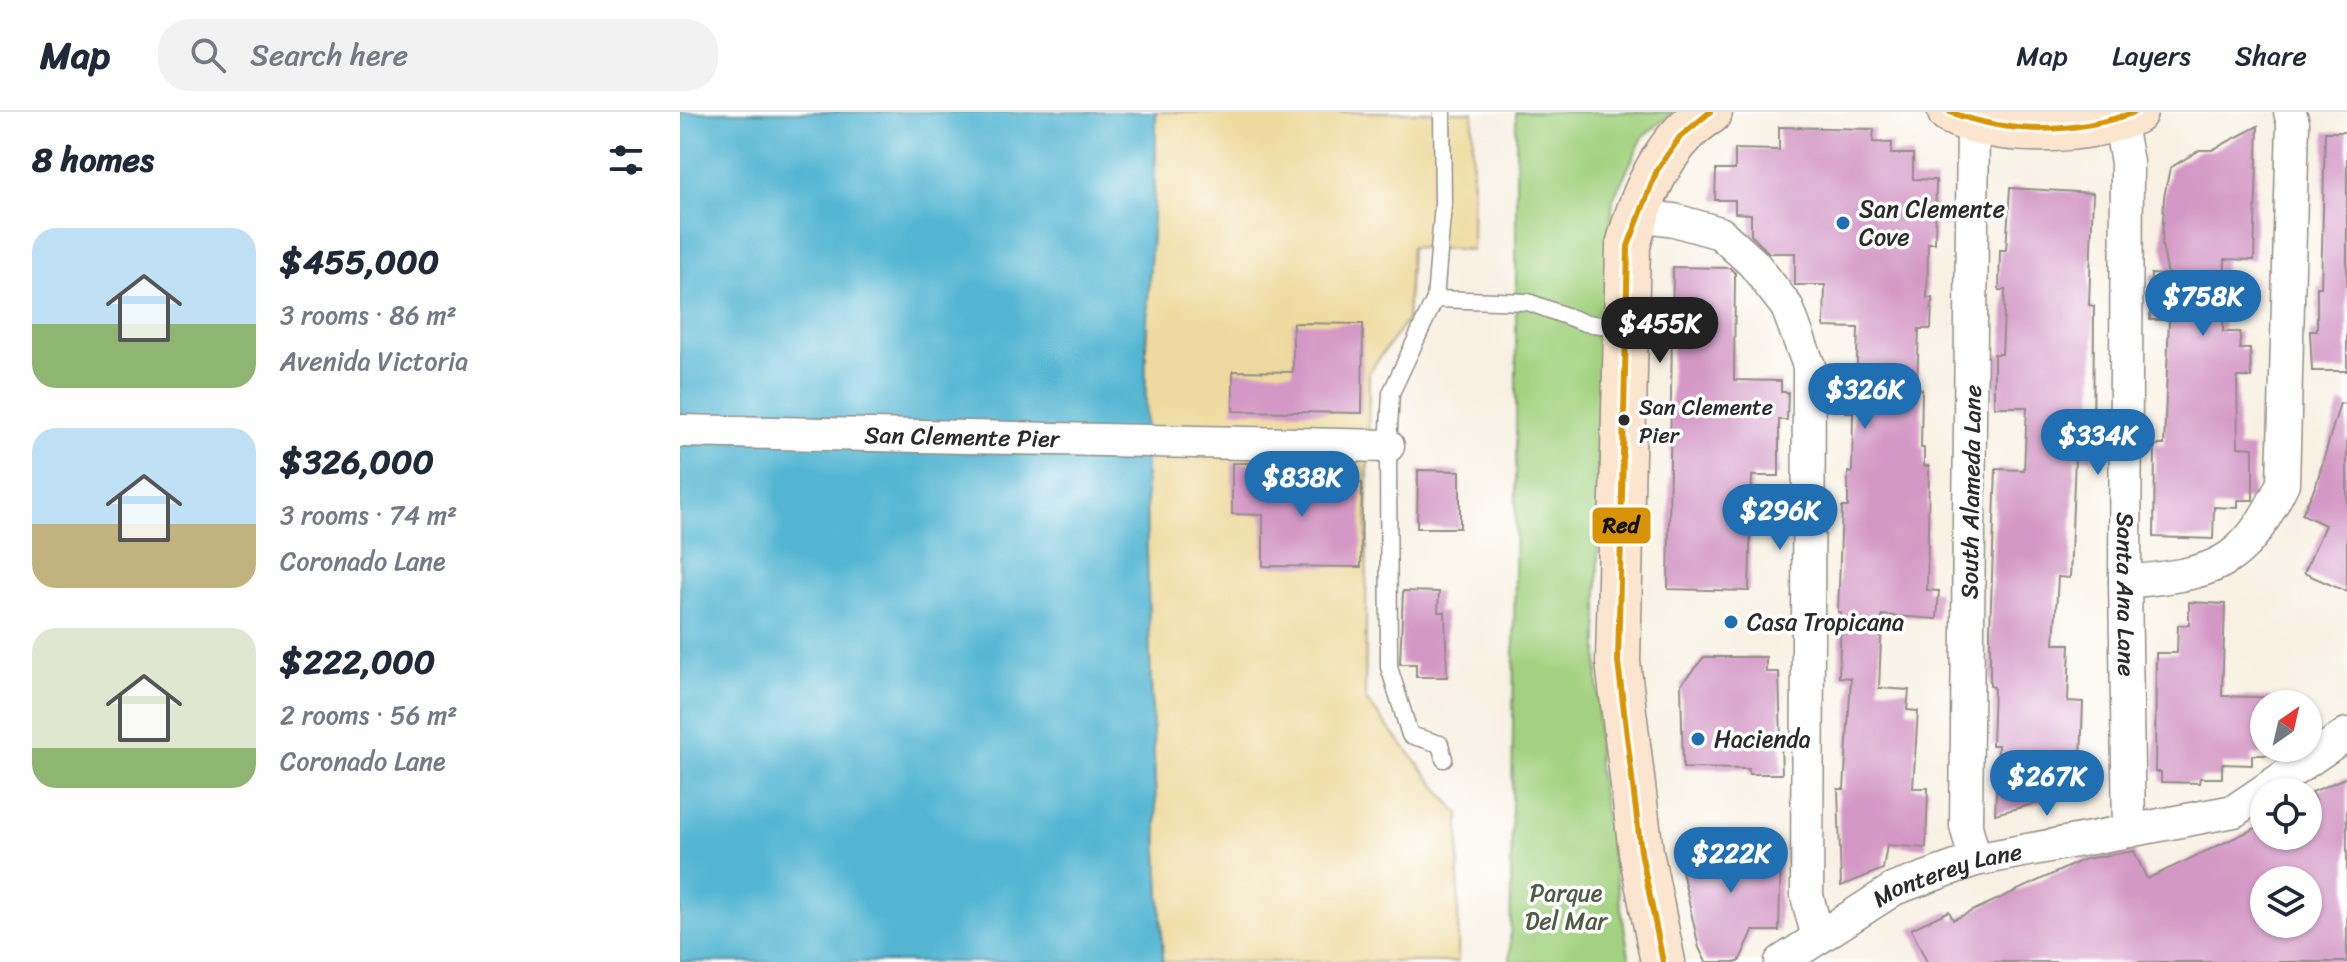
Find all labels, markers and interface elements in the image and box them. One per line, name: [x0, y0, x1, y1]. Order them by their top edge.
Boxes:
search box: [158, 19, 718, 91]
text: Map: [40, 22, 110, 89]
text: Search here: [250, 28, 408, 82]
text: Map: [2016, 31, 2068, 80]
text: Layers: [2112, 31, 2191, 80]
text: Share: [2235, 31, 2307, 80]
icon: search: [186, 33, 230, 77]
text: 8 homes: [32, 130, 154, 190]
icon: filters: [604, 138, 648, 182]
place label: San Clemente Cove: [1859, 188, 2005, 258]
marker: San Clemente Cove: [1834, 214, 1852, 232]
text: $455,000: [280, 232, 439, 292]
icon: home: [96, 260, 192, 356]
pin: $758K: [2147, 270, 2259, 338]
text: $758K: [2163, 273, 2243, 319]
text: 3 rooms · 86 m²: [280, 292, 457, 338]
pin: $455K: [1604, 297, 1716, 365]
text: $455K: [1619, 300, 1701, 346]
text: Avenida Victoria: [280, 338, 468, 384]
pin: $326K: [1809, 363, 1921, 431]
text: $326K: [1826, 366, 1904, 412]
street label: South Alameda Lane: [1948, 385, 1994, 599]
place label: San Clemente Pier: [1639, 388, 1773, 455]
pin: $334K: [2042, 409, 2154, 477]
marker: San Clemente Pier: [1616, 412, 1632, 428]
text: $334K: [2059, 412, 2137, 458]
street label: San Clemente Pier: [864, 414, 1061, 460]
text: $326,000: [280, 432, 434, 492]
pin: $838K: [1246, 451, 1358, 519]
text: $838K: [1263, 454, 1341, 500]
icon: home: [96, 460, 192, 556]
pin: $296K: [1724, 484, 1836, 552]
text: $296K: [1740, 487, 1820, 533]
text: 3 rooms · 74 m²: [280, 492, 457, 538]
line badge: Red: [1591, 506, 1652, 545]
text: Red: [1602, 506, 1642, 545]
street label: Santa Ana Lane: [2104, 512, 2148, 677]
text: Coronado Lane: [280, 538, 446, 584]
place label: Casa Tropicana: [1747, 601, 1904, 643]
marker: Casa Tropicana: [1722, 613, 1740, 631]
text: $222,000: [280, 632, 435, 692]
icon: home: [96, 660, 192, 756]
north arrow: [2250, 690, 2322, 762]
map controls: [2250, 690, 2322, 938]
text: 2 rooms · 56 m²: [280, 692, 458, 738]
place label: Hacienda: [1714, 718, 1811, 760]
marker: Hacienda: [1689, 730, 1707, 748]
text: Coronado Lane: [280, 738, 446, 784]
pin: $267K: [1991, 750, 2103, 818]
text: $267K: [2008, 753, 2086, 799]
button: locate: [2250, 778, 2322, 850]
pin: $222K: [1675, 827, 1787, 895]
text: $222K: [1692, 830, 1770, 876]
street label: Monterey Lane: [1864, 831, 2026, 919]
button: layers: [2250, 866, 2322, 938]
park label: Parque Del Mar: [1525, 872, 1609, 942]

